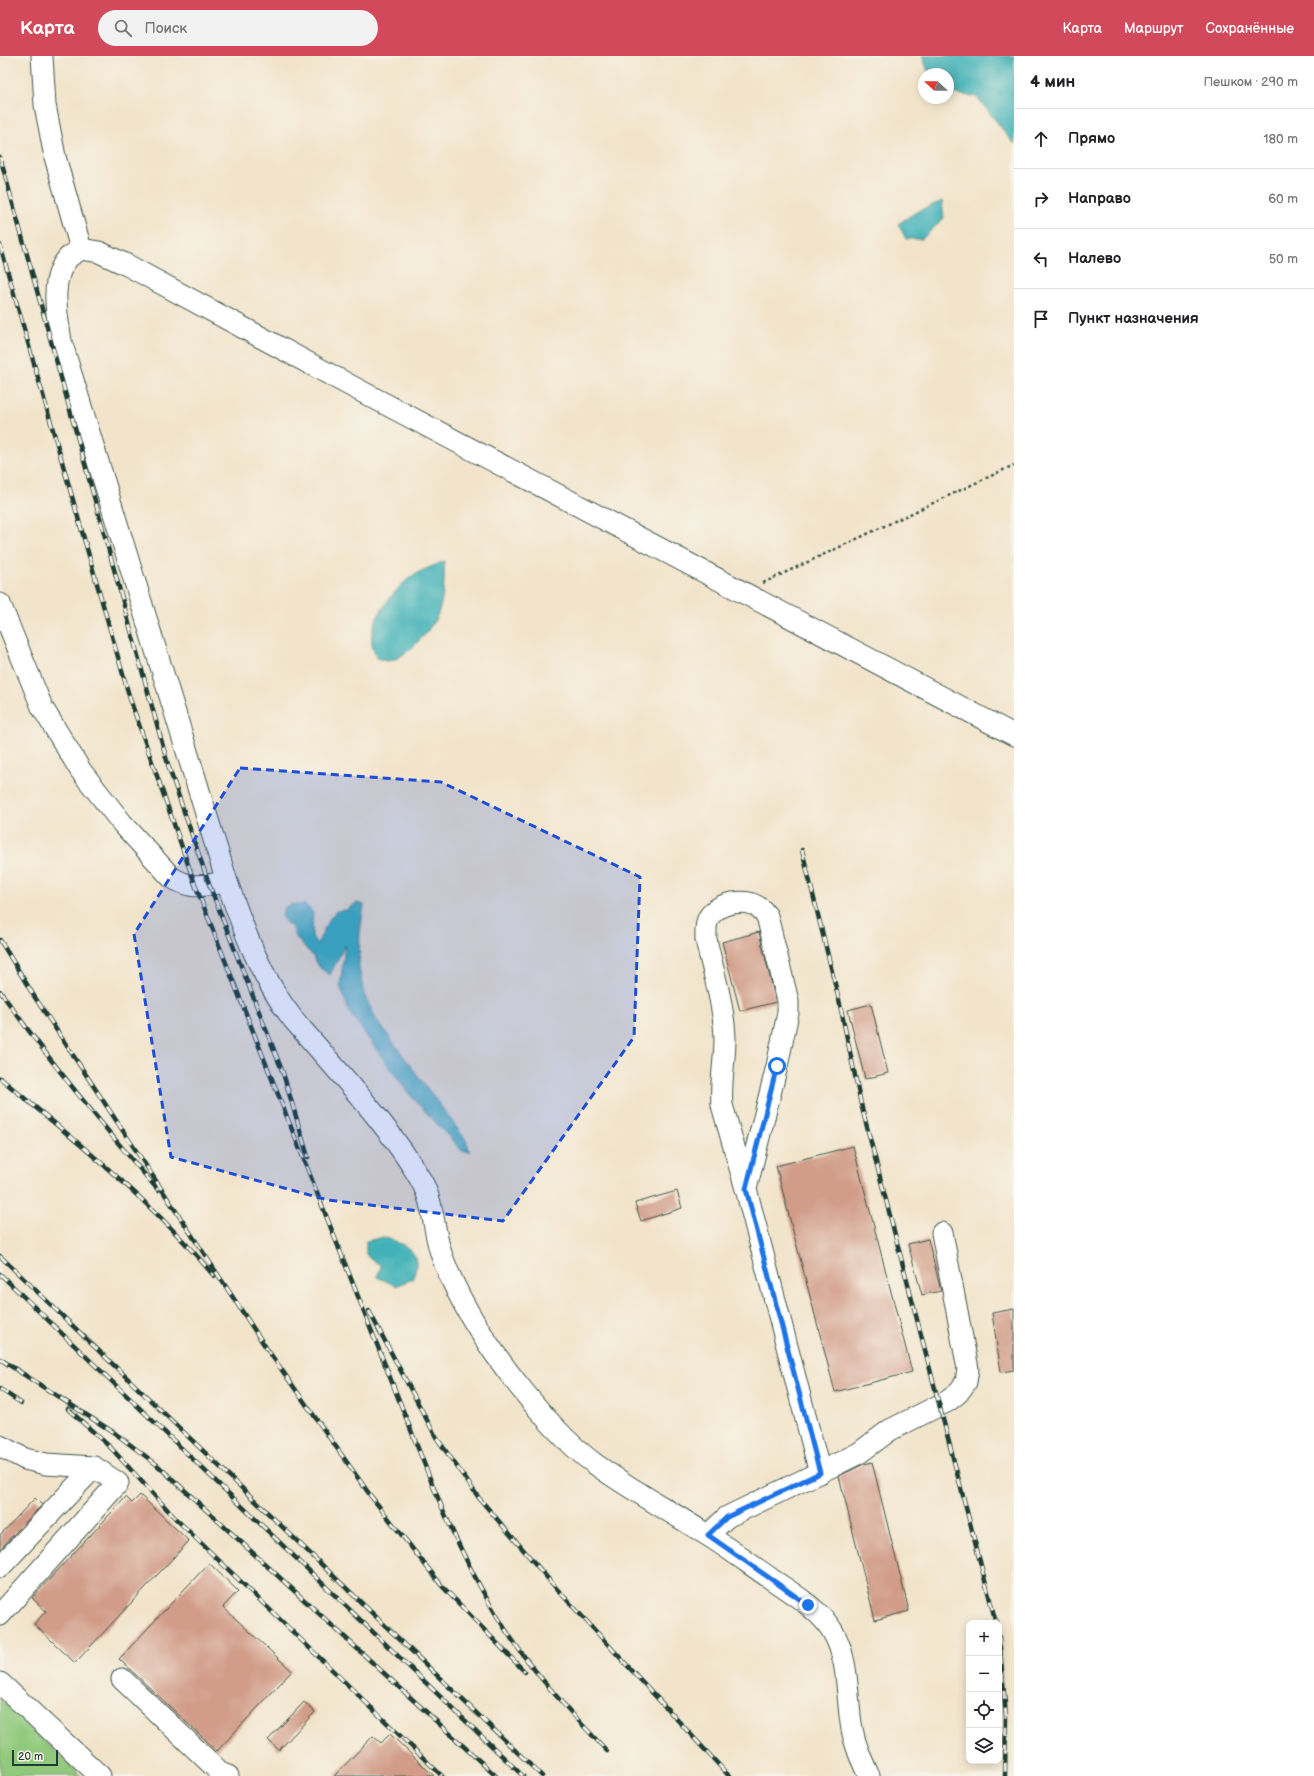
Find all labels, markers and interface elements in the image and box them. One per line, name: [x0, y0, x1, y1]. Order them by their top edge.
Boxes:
search box: [98, 10, 378, 46]
text: Карта: [20, 17, 74, 40]
icon: search: [112, 17, 134, 39]
text: Поиск: [144, 19, 187, 38]
text: Карта: [1063, 20, 1102, 37]
text: Маршрут: [1124, 20, 1184, 37]
text: Сохранённые: [1206, 20, 1294, 37]
north arrow: [918, 68, 954, 104]
text: 4 мин: [1030, 72, 1075, 92]
text: Пешком · 290 m: [1203, 74, 1298, 90]
icon: ahead: [1030, 128, 1052, 150]
text: Прямо: [1068, 129, 1115, 148]
text: 180 m: [1263, 131, 1298, 147]
icon: right: [1030, 188, 1052, 210]
text: Направо: [1068, 189, 1131, 208]
text: 60 m: [1268, 191, 1298, 207]
icon: left: [1030, 248, 1052, 270]
text: Налево: [1068, 249, 1121, 268]
text: 50 m: [1269, 251, 1298, 267]
icon: arrive: [1030, 308, 1052, 330]
text: Пункт назначения: [1068, 309, 1199, 328]
route start: [768, 1057, 786, 1075]
route end: [799, 1596, 817, 1614]
map controls: [966, 1620, 1002, 1764]
button: +: [966, 1620, 1002, 1656]
button: −: [966, 1656, 1002, 1692]
button: locate: [966, 1692, 1002, 1728]
button: layers: [966, 1728, 1002, 1764]
scale bar: [12, 1748, 58, 1767]
text: 20 m: [18, 1750, 43, 1763]

